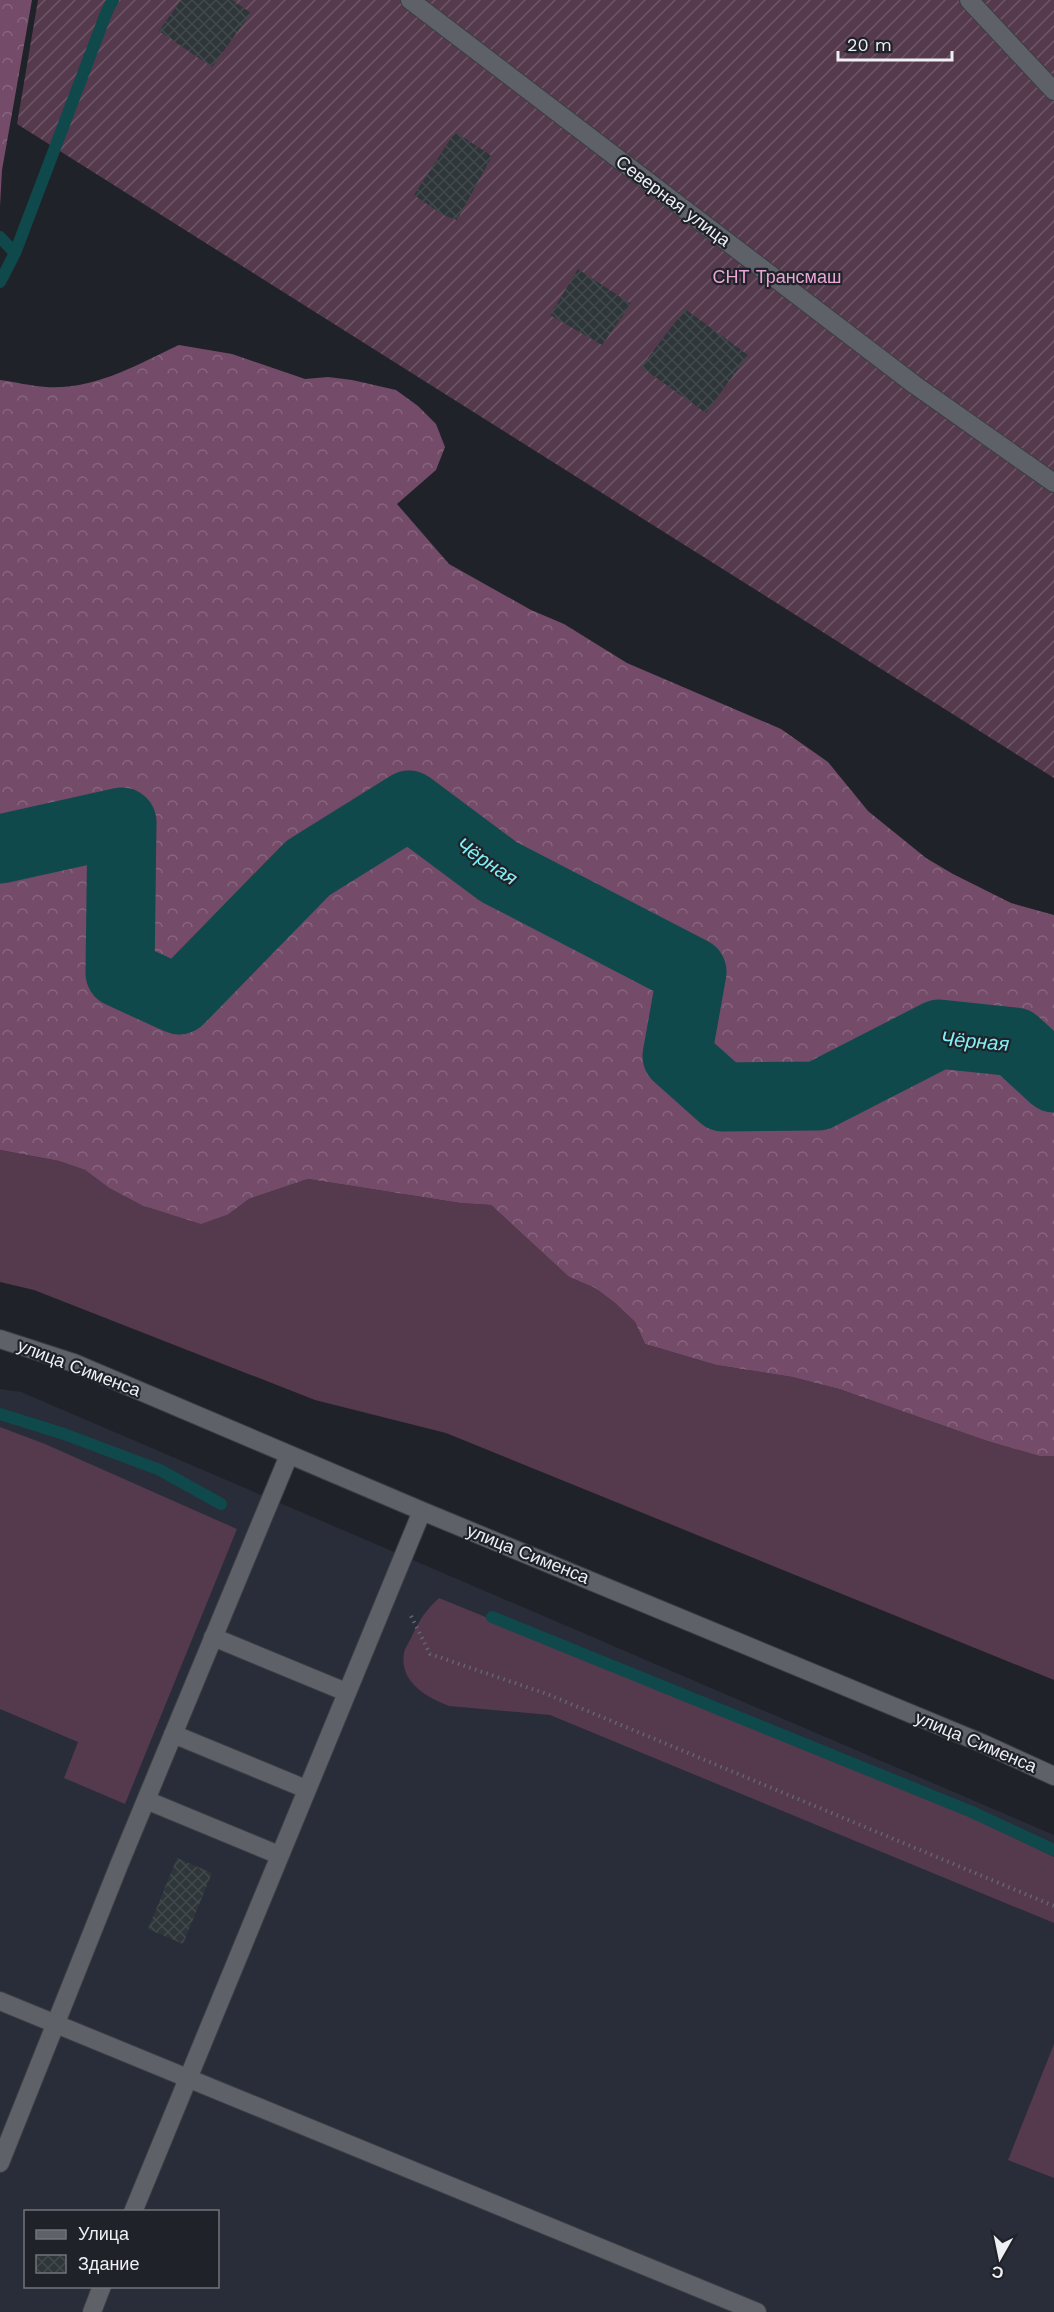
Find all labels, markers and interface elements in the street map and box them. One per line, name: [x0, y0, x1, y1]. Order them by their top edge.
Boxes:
scale bar: [838, 24, 952, 62]
text: 20 m: [847, 34, 892, 55]
street label: Северная улица: [612, 151, 735, 251]
park label: СНТ Трансмаш: [713, 266, 841, 287]
water label: Чёрная: [452, 832, 522, 890]
water label: Чёрная: [940, 1026, 1010, 1056]
street label: улица Сименса: [15, 1334, 145, 1401]
street label: улица Сименса: [464, 1519, 593, 1588]
street label: улица Сименса: [912, 1706, 1041, 1777]
legend: [24, 2210, 219, 2288]
text: Улица: [78, 2223, 130, 2244]
north arrow: [970, 2228, 1030, 2288]
text: Здание: [78, 2253, 139, 2274]
text: С: [990, 2262, 1005, 2283]

